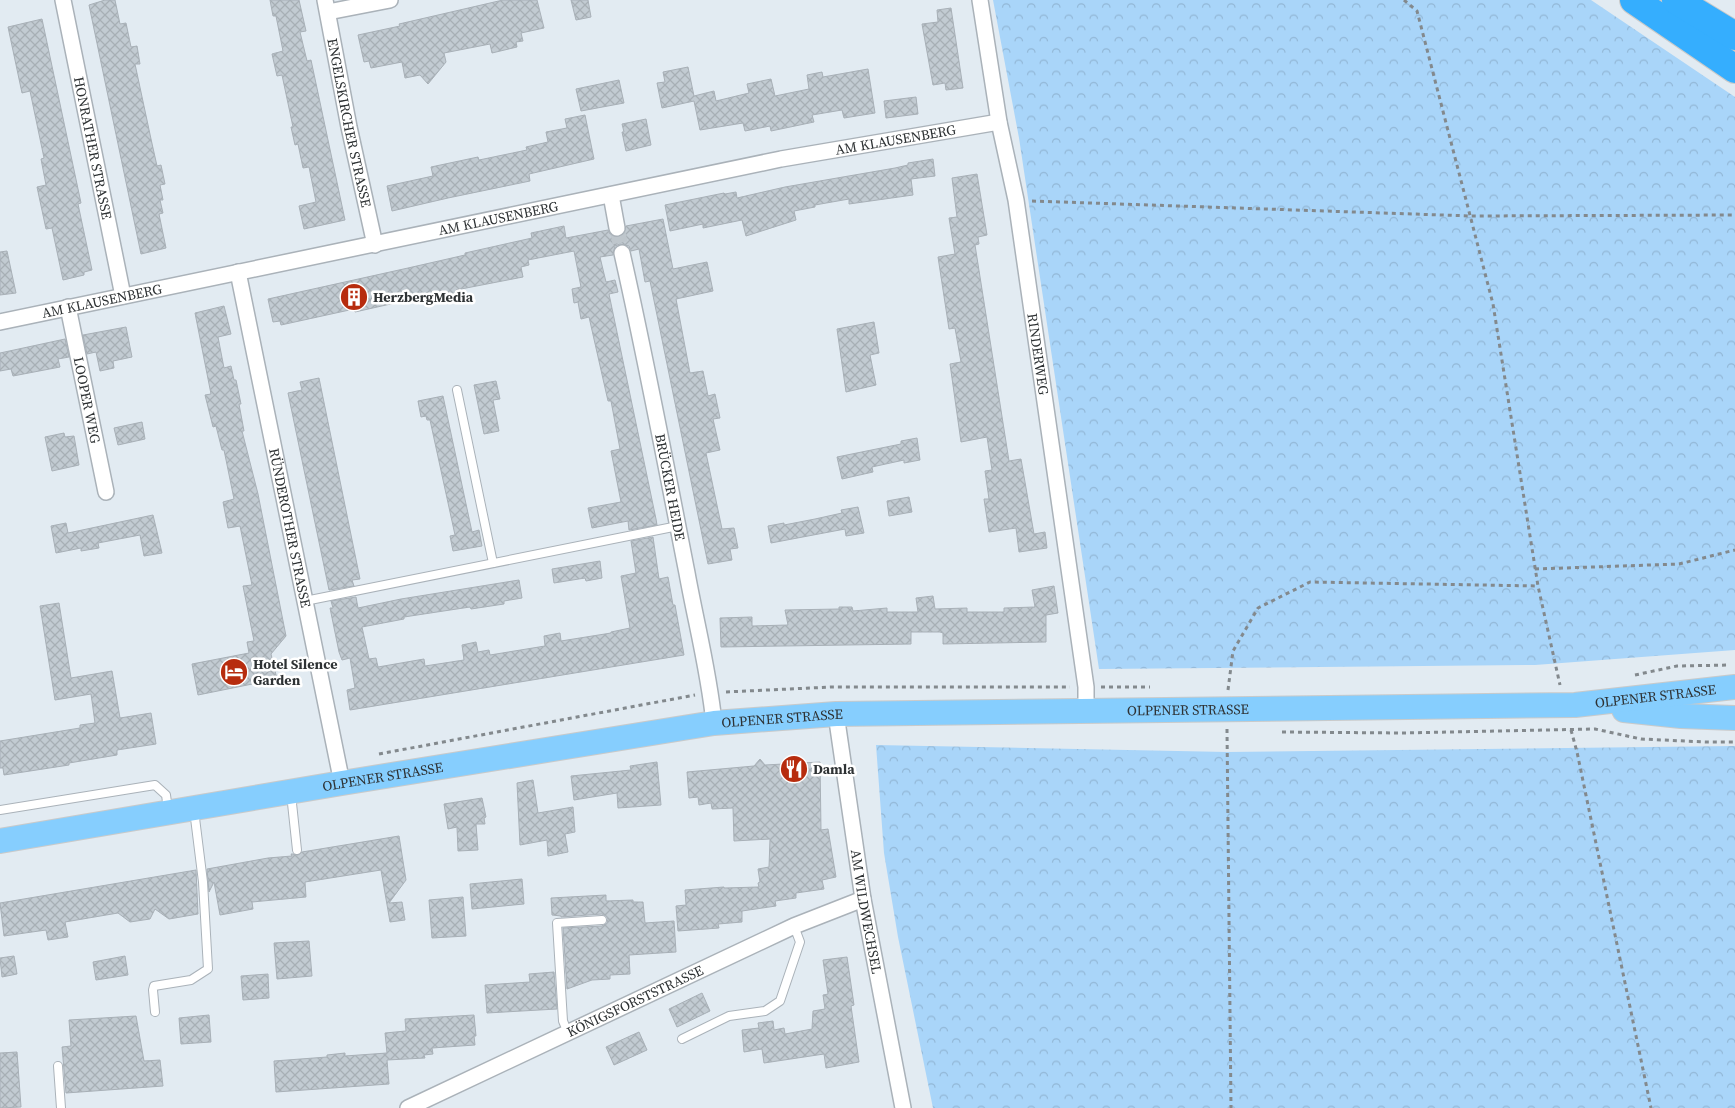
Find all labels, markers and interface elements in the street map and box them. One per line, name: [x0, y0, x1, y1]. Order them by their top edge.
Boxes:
street label: ENGELSKIRCHER STRASSE: [322, 36, 376, 209]
street label: HONRATHER STRASSE: [69, 75, 117, 221]
street label: AM KLAUSENBERG: [834, 119, 958, 160]
street label: AM KLAUSENBERG: [437, 196, 560, 240]
street label: AM KLAUSENBERG: [40, 278, 164, 323]
building icon: HerzbergMedia: [339, 282, 369, 312]
place label: HerzbergMedia: [373, 287, 474, 307]
street label: RINDERWEG: [1022, 312, 1054, 397]
street label: LOOPER WEG: [68, 355, 106, 445]
street label: BRÜCKER HEIDE: [650, 432, 690, 542]
street label: RÜNDEROTHER STRASSE: [264, 446, 316, 609]
place label: Hotel Silence Garden: [253, 654, 338, 690]
hotel icon: Hotel Silence Garden: [219, 657, 249, 687]
street label: OLPENER STRASSE: [1594, 679, 1717, 713]
street label: OLPENER STRASSE: [1127, 699, 1249, 720]
street label: OLPENER STRASSE: [721, 704, 843, 732]
restaurant icon: Damla: [779, 754, 809, 784]
street label: OLPENER STRASSE: [321, 757, 444, 796]
place label: Damla: [813, 759, 855, 779]
street label: AM WILDWECHSEL: [846, 848, 887, 976]
street label: KÖNIGSFORSTSTRASSE: [563, 960, 707, 1042]

